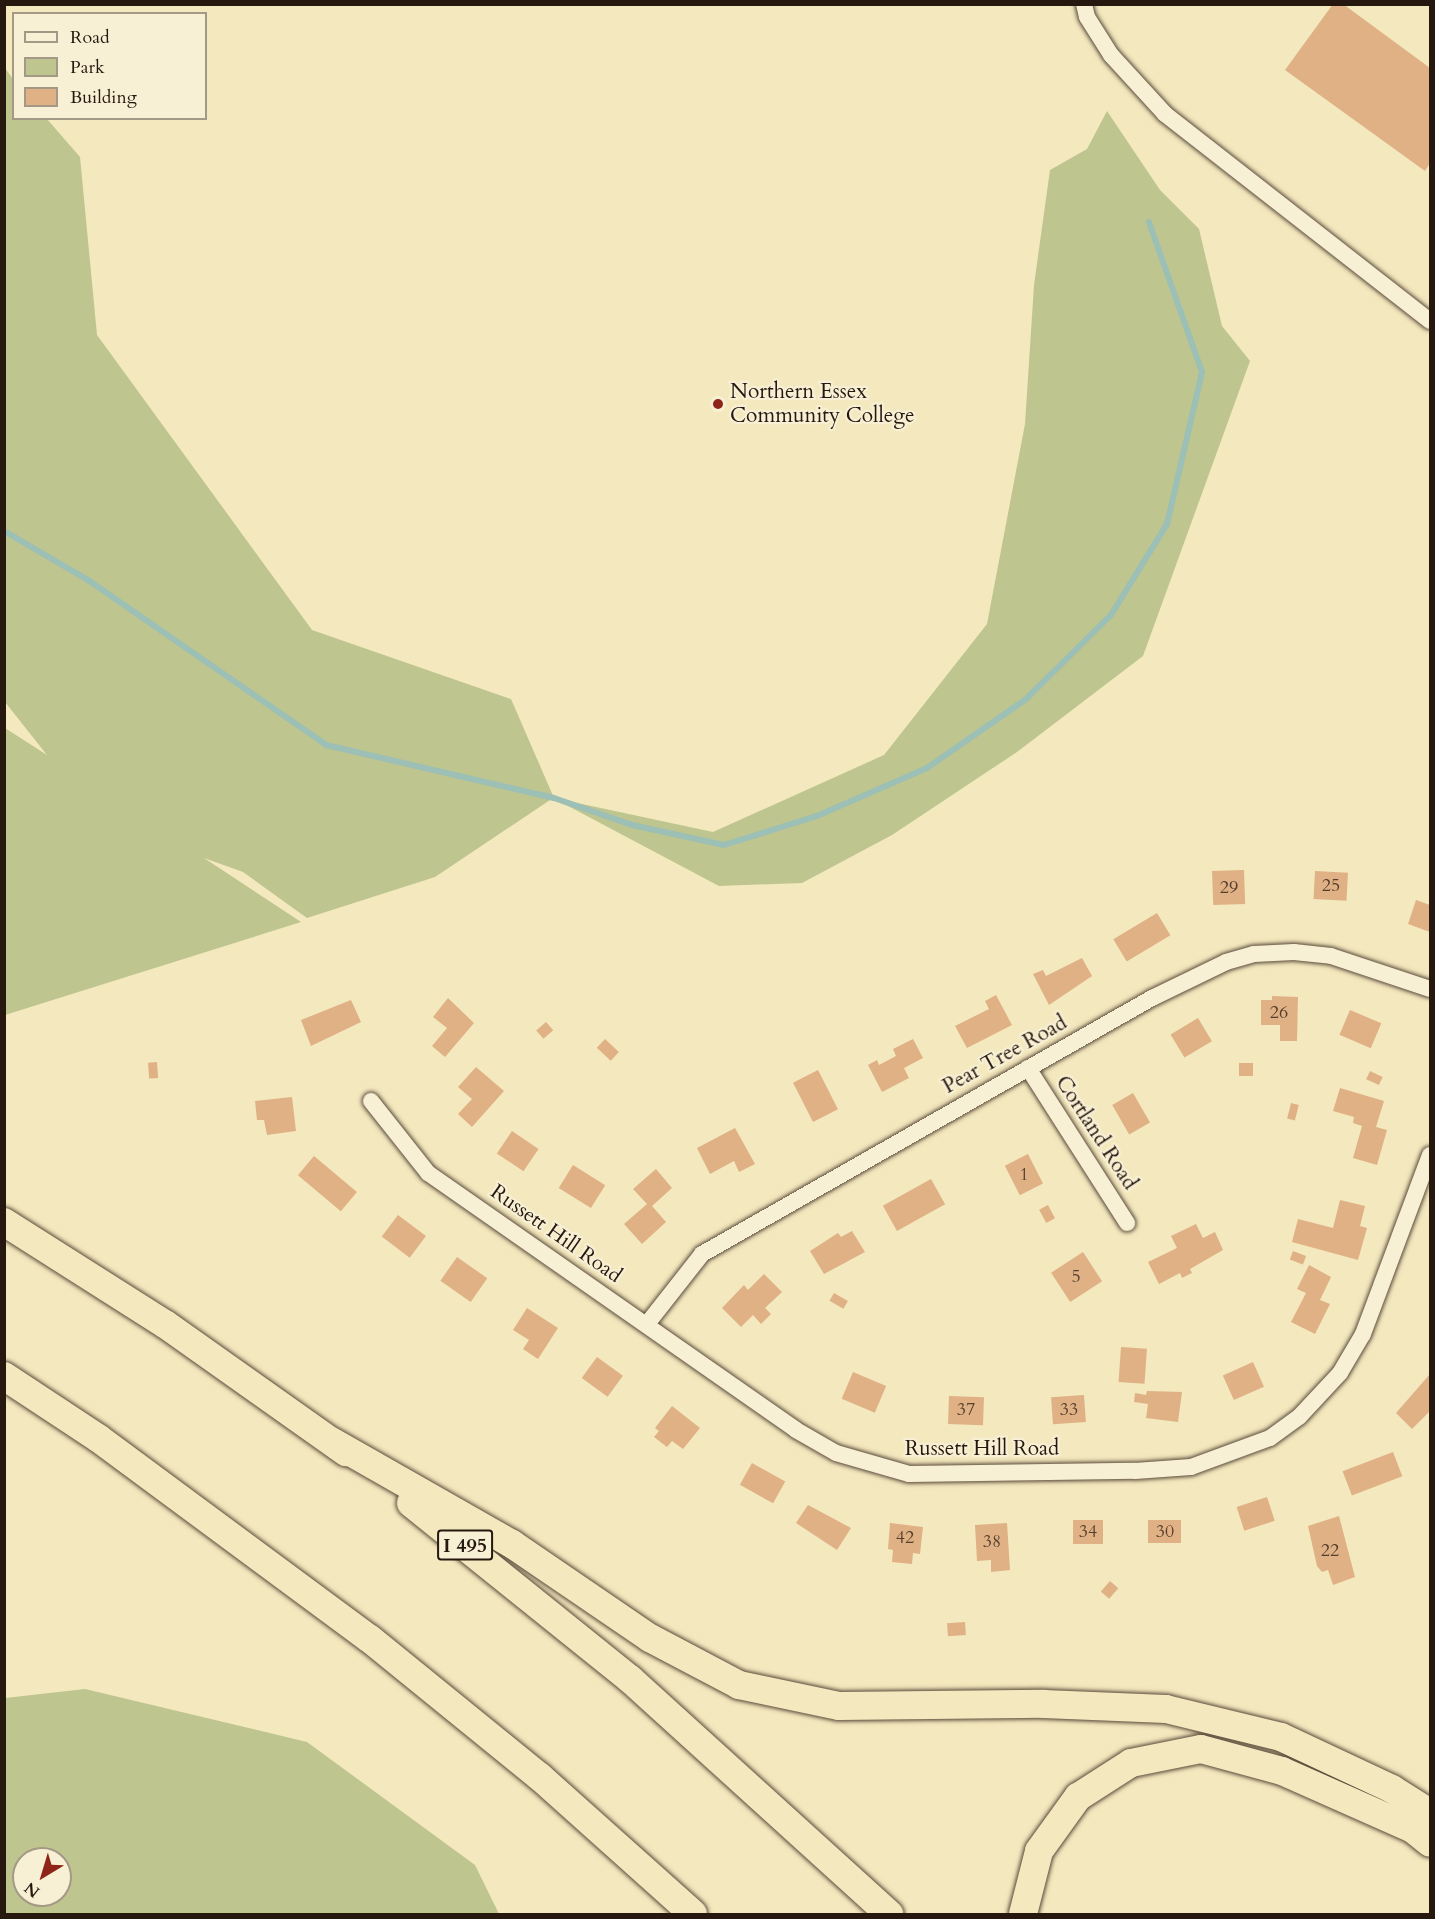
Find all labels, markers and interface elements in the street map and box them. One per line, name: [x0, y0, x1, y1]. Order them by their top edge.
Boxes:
legend: [12, 12, 207, 120]
text: Road: [70, 25, 110, 50]
text: Park: [70, 55, 105, 80]
text: Building: [70, 85, 137, 110]
place label: Northern Essex Community College: [730, 379, 915, 429]
marker: Northern Essex Community College: [711, 397, 725, 411]
house number: 25: [1322, 875, 1340, 897]
house number: 29: [1220, 877, 1238, 899]
house number: 26: [1270, 1002, 1288, 1024]
street label: Pear Tree Road: [938, 1010, 1072, 1100]
street label: Cortland Road: [1050, 1071, 1142, 1195]
house number: 1: [1019, 1164, 1029, 1186]
street label: Russett Hill Road: [485, 1179, 627, 1289]
house number: 5: [1071, 1266, 1081, 1288]
house number: 37: [957, 1399, 975, 1421]
house number: 33: [1060, 1399, 1078, 1421]
street label: Russett Hill Road: [905, 1436, 1059, 1462]
house number: 34: [1079, 1521, 1097, 1543]
house number: 30: [1156, 1521, 1174, 1543]
house number: 42: [896, 1527, 914, 1549]
road number: I 495: [436, 1528, 494, 1562]
house number: 38: [983, 1531, 1001, 1553]
house number: 22: [1321, 1540, 1339, 1562]
north arrow: [12, 1847, 72, 1907]
text: N: [20, 1877, 44, 1903]

